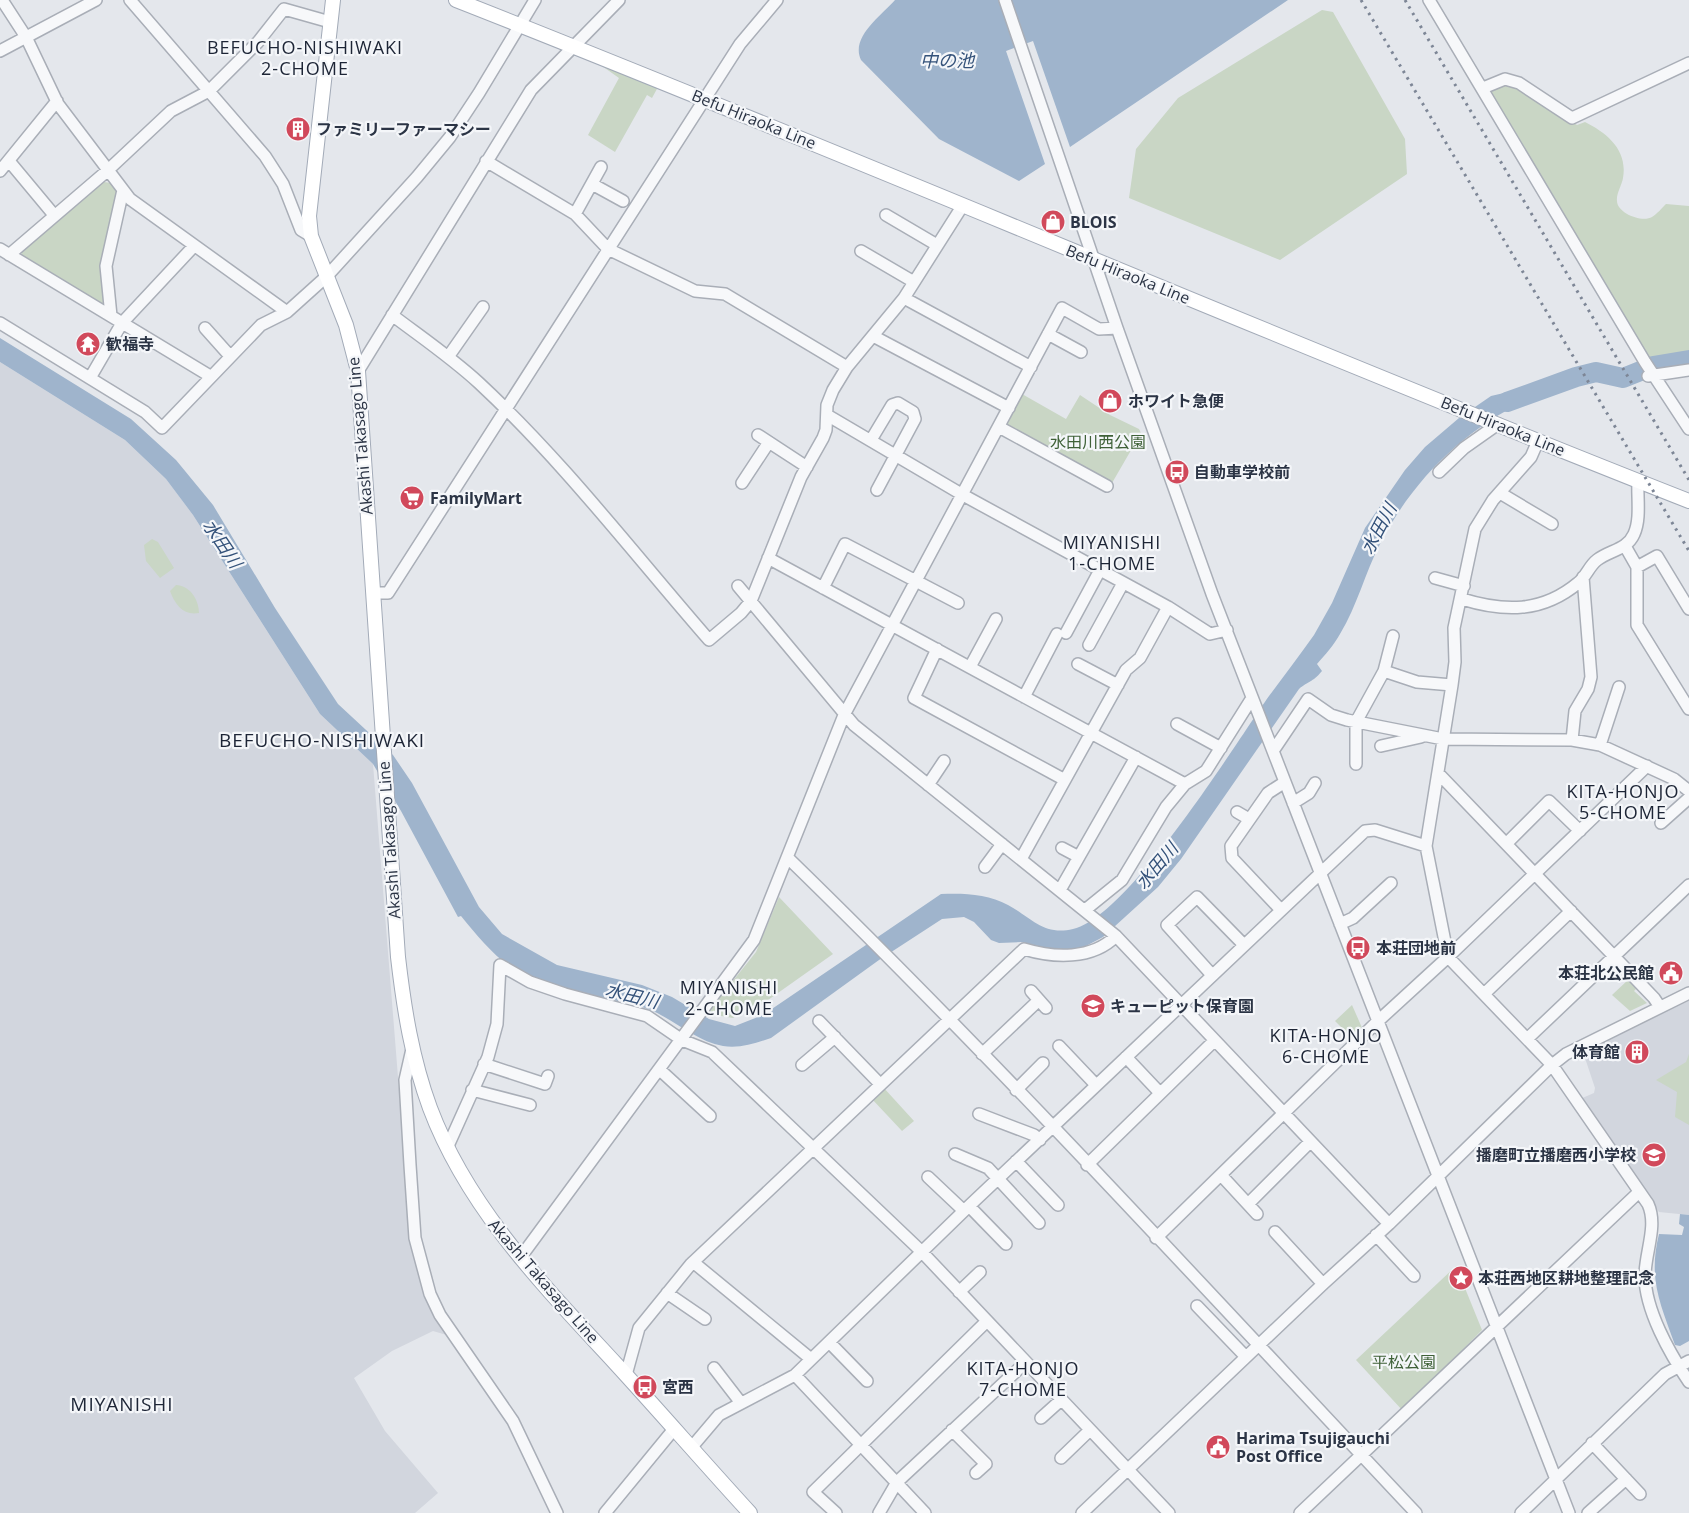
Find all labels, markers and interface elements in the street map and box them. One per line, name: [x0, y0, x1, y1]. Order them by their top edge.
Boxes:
district label: BEFUCHO-NISHIWAKI 2-CHOME: [207, 35, 403, 80]
water label: 中の池: [920, 48, 976, 72]
street label: Befu Hiraoka Line: [689, 84, 819, 154]
building icon: ファミリーファーマシー: [285, 116, 311, 142]
place label: ファミリーファーマシー: [316, 118, 491, 140]
shop icon: BLOIS: [1040, 209, 1066, 235]
place label: BLOIS: [1070, 211, 1117, 233]
street label: Befu Hiraoka Line: [1063, 239, 1193, 309]
temple icon: 歓福寺: [75, 331, 101, 357]
place label: 歓福寺: [106, 333, 154, 355]
street label: Akashi Takasago Line: [342, 356, 378, 516]
shop icon: ホワイト急便: [1097, 388, 1123, 414]
place label: ホワイト急便: [1128, 390, 1224, 412]
street label: Befu Hiraoka Line: [1438, 391, 1568, 461]
park label: 水田川西公園: [1050, 431, 1146, 453]
bus stop icon: 自動車学校前: [1164, 459, 1190, 485]
place label: 自動車学校前: [1194, 461, 1290, 483]
supermarket icon: FamilyMart: [399, 485, 425, 511]
place label: FamilyMart: [430, 487, 522, 509]
water label: 水田川: [1355, 497, 1402, 558]
water label: 水田川: [198, 514, 249, 574]
district label: MIYANISHI 1-CHOME: [1063, 530, 1161, 575]
district label: BEFUCHO-NISHIWAKI: [219, 727, 425, 753]
street label: Akashi Takasago Line: [373, 760, 405, 920]
district label: KITA-HONJO 5-CHOME: [1567, 779, 1679, 824]
water label: 水田川: [1130, 835, 1184, 894]
bus stop icon: 本荘団地前: [1345, 935, 1371, 961]
place label: 本荘団地前: [1376, 937, 1456, 959]
public building icon: 本荘北公民館: [1658, 960, 1684, 986]
place label: 本荘北公民館: [1558, 962, 1654, 984]
district label: MIYANISHI 2-CHOME: [680, 975, 778, 1020]
water label: 水田川: [603, 977, 663, 1014]
school or university icon: キューピット保育園: [1080, 993, 1106, 1019]
place label: キューピット保育園: [1110, 995, 1254, 1017]
district label: KITA-HONJO 6-CHOME: [1270, 1023, 1382, 1068]
building icon: 体育館: [1624, 1039, 1650, 1065]
place label: 体育館: [1572, 1041, 1620, 1063]
school or university icon: 播磨町立播磨西小学校: [1641, 1142, 1667, 1168]
place label: 播磨町立播磨西小学校: [1476, 1144, 1636, 1166]
street label: Akashi Takasago Line: [484, 1214, 604, 1348]
place icon: 本荘西地区耕地整理記念: [1448, 1265, 1474, 1291]
place label: 本荘西地区耕地整理記念: [1478, 1267, 1654, 1289]
park label: 平松公園: [1372, 1351, 1436, 1373]
district label: KITA-HONJO 7-CHOME: [967, 1356, 1079, 1401]
bus stop icon: 宮西: [632, 1374, 658, 1400]
place label: 宮西: [662, 1376, 694, 1398]
district label: MIYANISHI: [70, 1391, 174, 1417]
place label: Harima Tsujigauchi Post Office: [1236, 1427, 1390, 1467]
public building icon: Harima Tsujigauchi Post Office: [1205, 1434, 1231, 1460]

